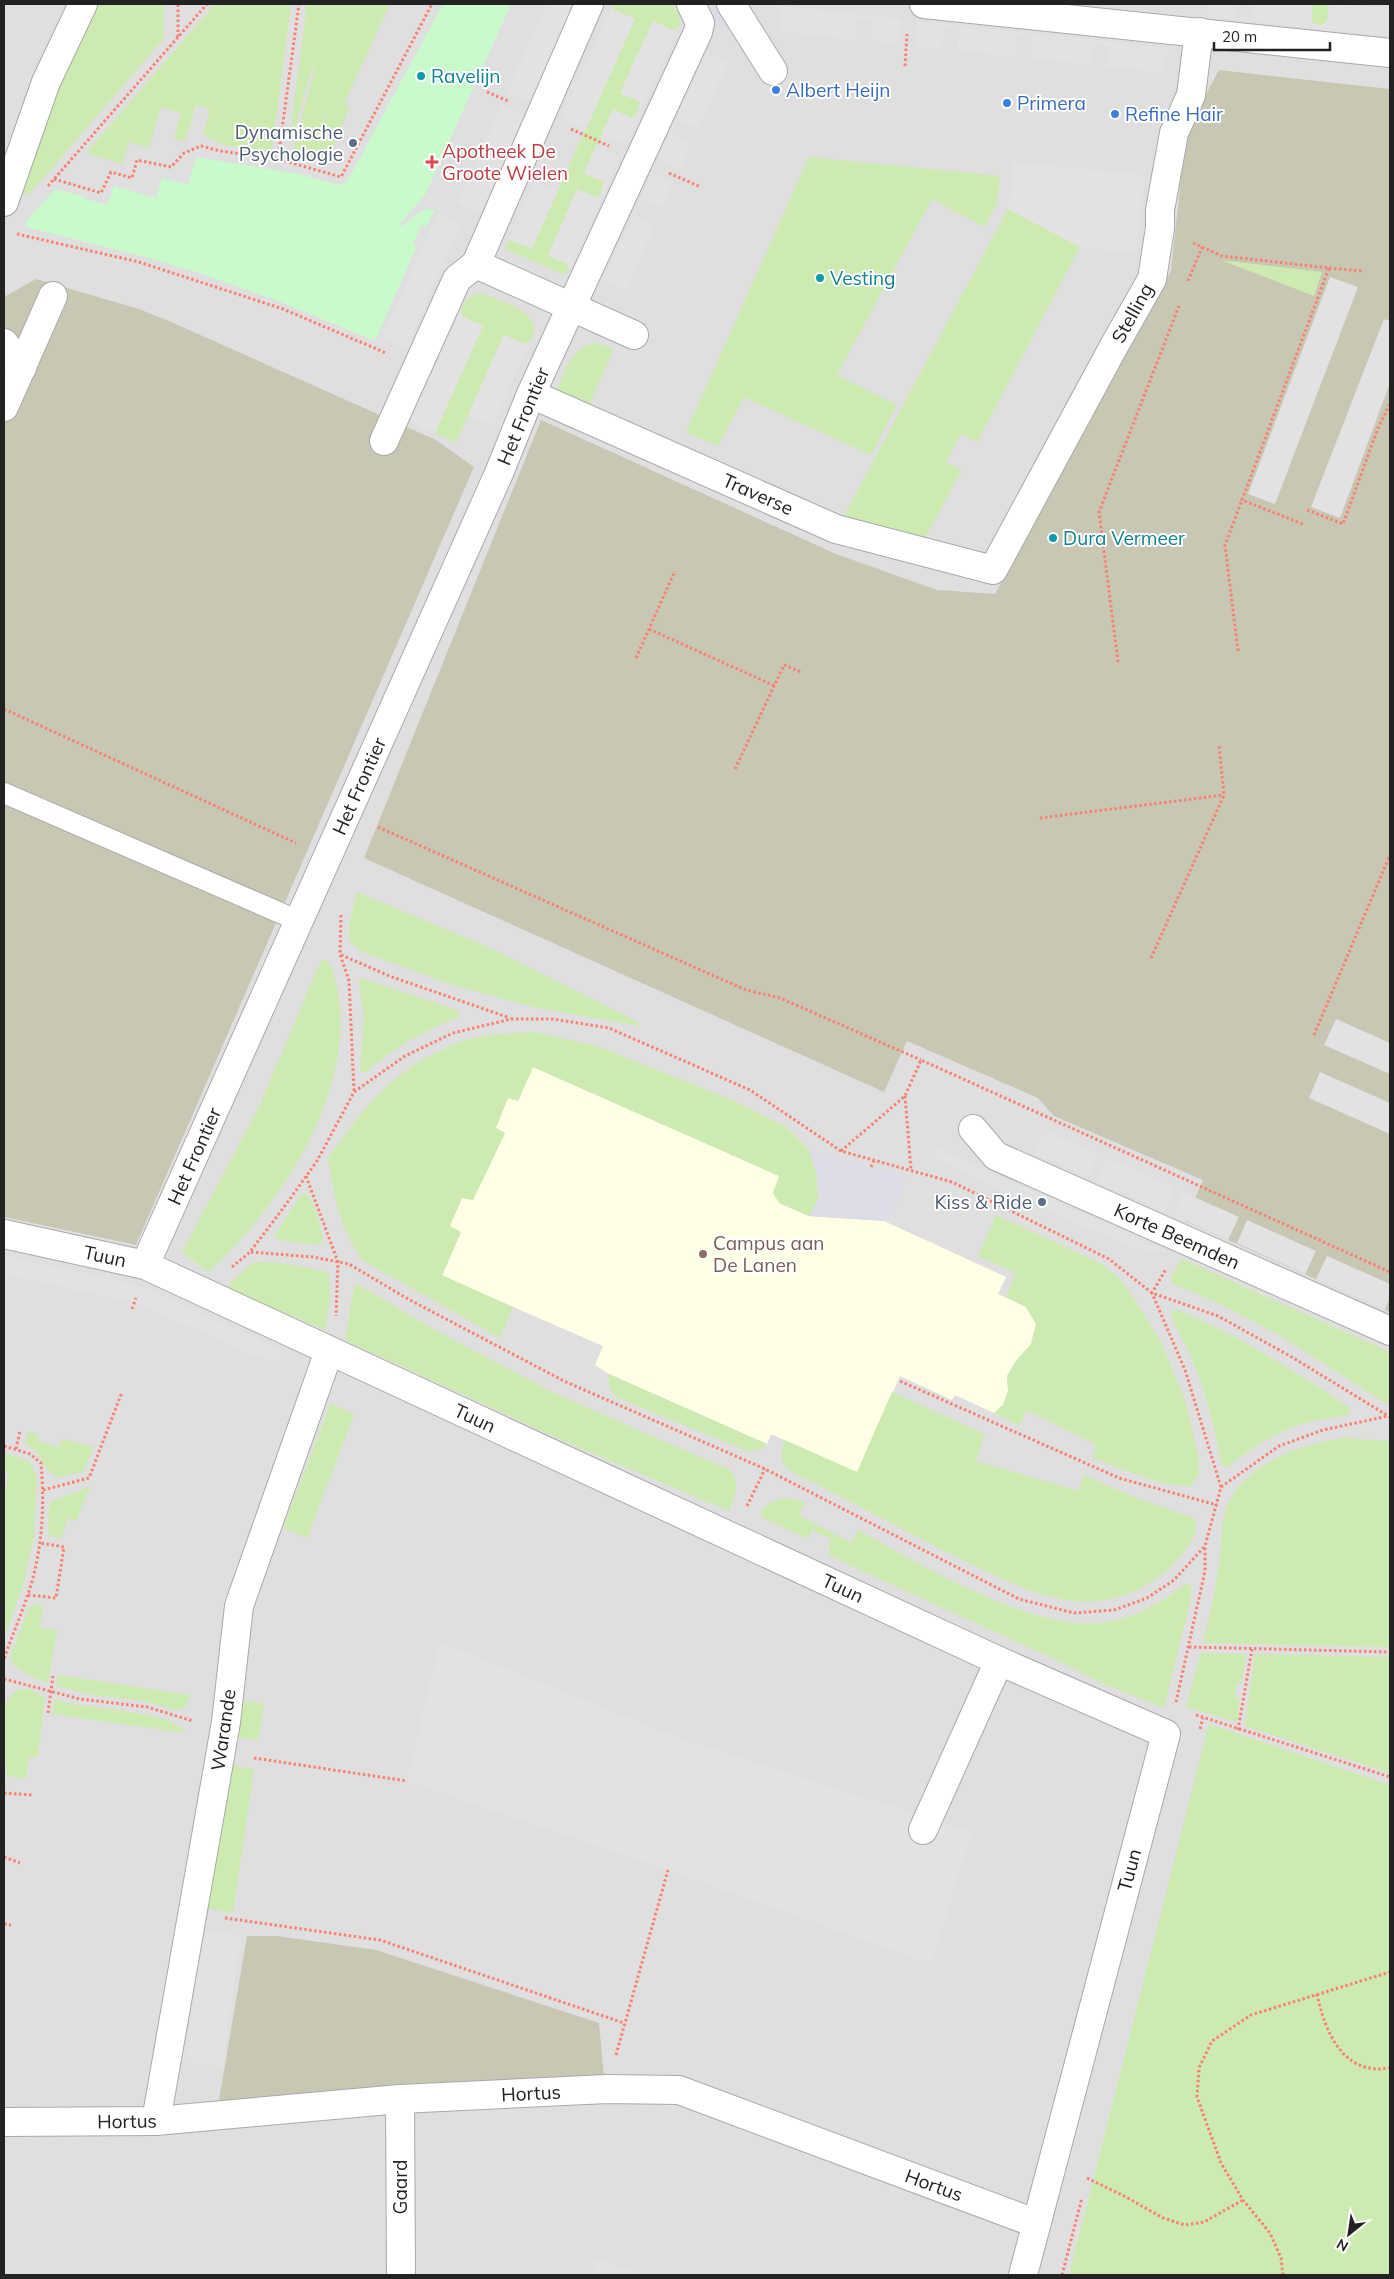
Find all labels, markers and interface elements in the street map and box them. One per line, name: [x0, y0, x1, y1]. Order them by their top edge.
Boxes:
scale bar: [1214, 20, 1330, 52]
text: 20 m: [1222, 27, 1257, 46]
place label: Ravelijn: [431, 64, 500, 88]
marker: Ravelijn: [415, 70, 427, 82]
place label: Albert Heijn: [786, 78, 890, 102]
marker: Albert Heijn: [770, 84, 782, 96]
place label: Primera: [1017, 91, 1086, 115]
marker: Primera: [1001, 97, 1013, 109]
place label: Refine Hair: [1125, 102, 1223, 126]
marker: Refine Hair: [1109, 108, 1121, 120]
place label: Dynamische Psychologie: [235, 120, 343, 166]
marker: Dynamische Psychologie: [347, 137, 359, 149]
place label: Apotheek De Groote Wielen: [442, 139, 568, 185]
marker: Apotheek De Groote Wielen: [426, 156, 438, 168]
place label: Vesting: [830, 266, 896, 290]
marker: Vesting: [814, 272, 826, 284]
street label: Stelling: [1106, 279, 1158, 347]
street label: Het Frontier: [492, 363, 554, 469]
street label: Traverse: [719, 468, 797, 520]
place label: Dura Vermeer: [1063, 526, 1185, 550]
marker: Dura Vermeer: [1047, 532, 1059, 544]
street label: Het Frontier: [327, 733, 391, 838]
street label: Het Frontier: [162, 1103, 226, 1208]
place label: Kiss & Ride: [935, 1190, 1032, 1214]
marker: Kiss & Ride: [1036, 1196, 1048, 1208]
street label: Korte Beemden: [1110, 1198, 1244, 1274]
place label: Campus aan De Lanen: [713, 1231, 824, 1277]
street label: Tuun: [81, 1240, 129, 1272]
marker: Campus aan De Lanen: [697, 1248, 709, 1260]
street label: Tuun: [450, 1398, 500, 1438]
street label: Tuun: [818, 1568, 868, 1608]
street label: Warande: [205, 1687, 241, 1773]
street label: Tuun: [1112, 1846, 1146, 1894]
street label: Hortus: [500, 2079, 562, 2107]
street label: Hortus: [97, 2108, 157, 2134]
street label: Gaard: [388, 2160, 412, 2214]
street label: Hortus: [902, 2163, 966, 2207]
north arrow: [1324, 2209, 1374, 2259]
text: N: [1333, 2235, 1352, 2256]

